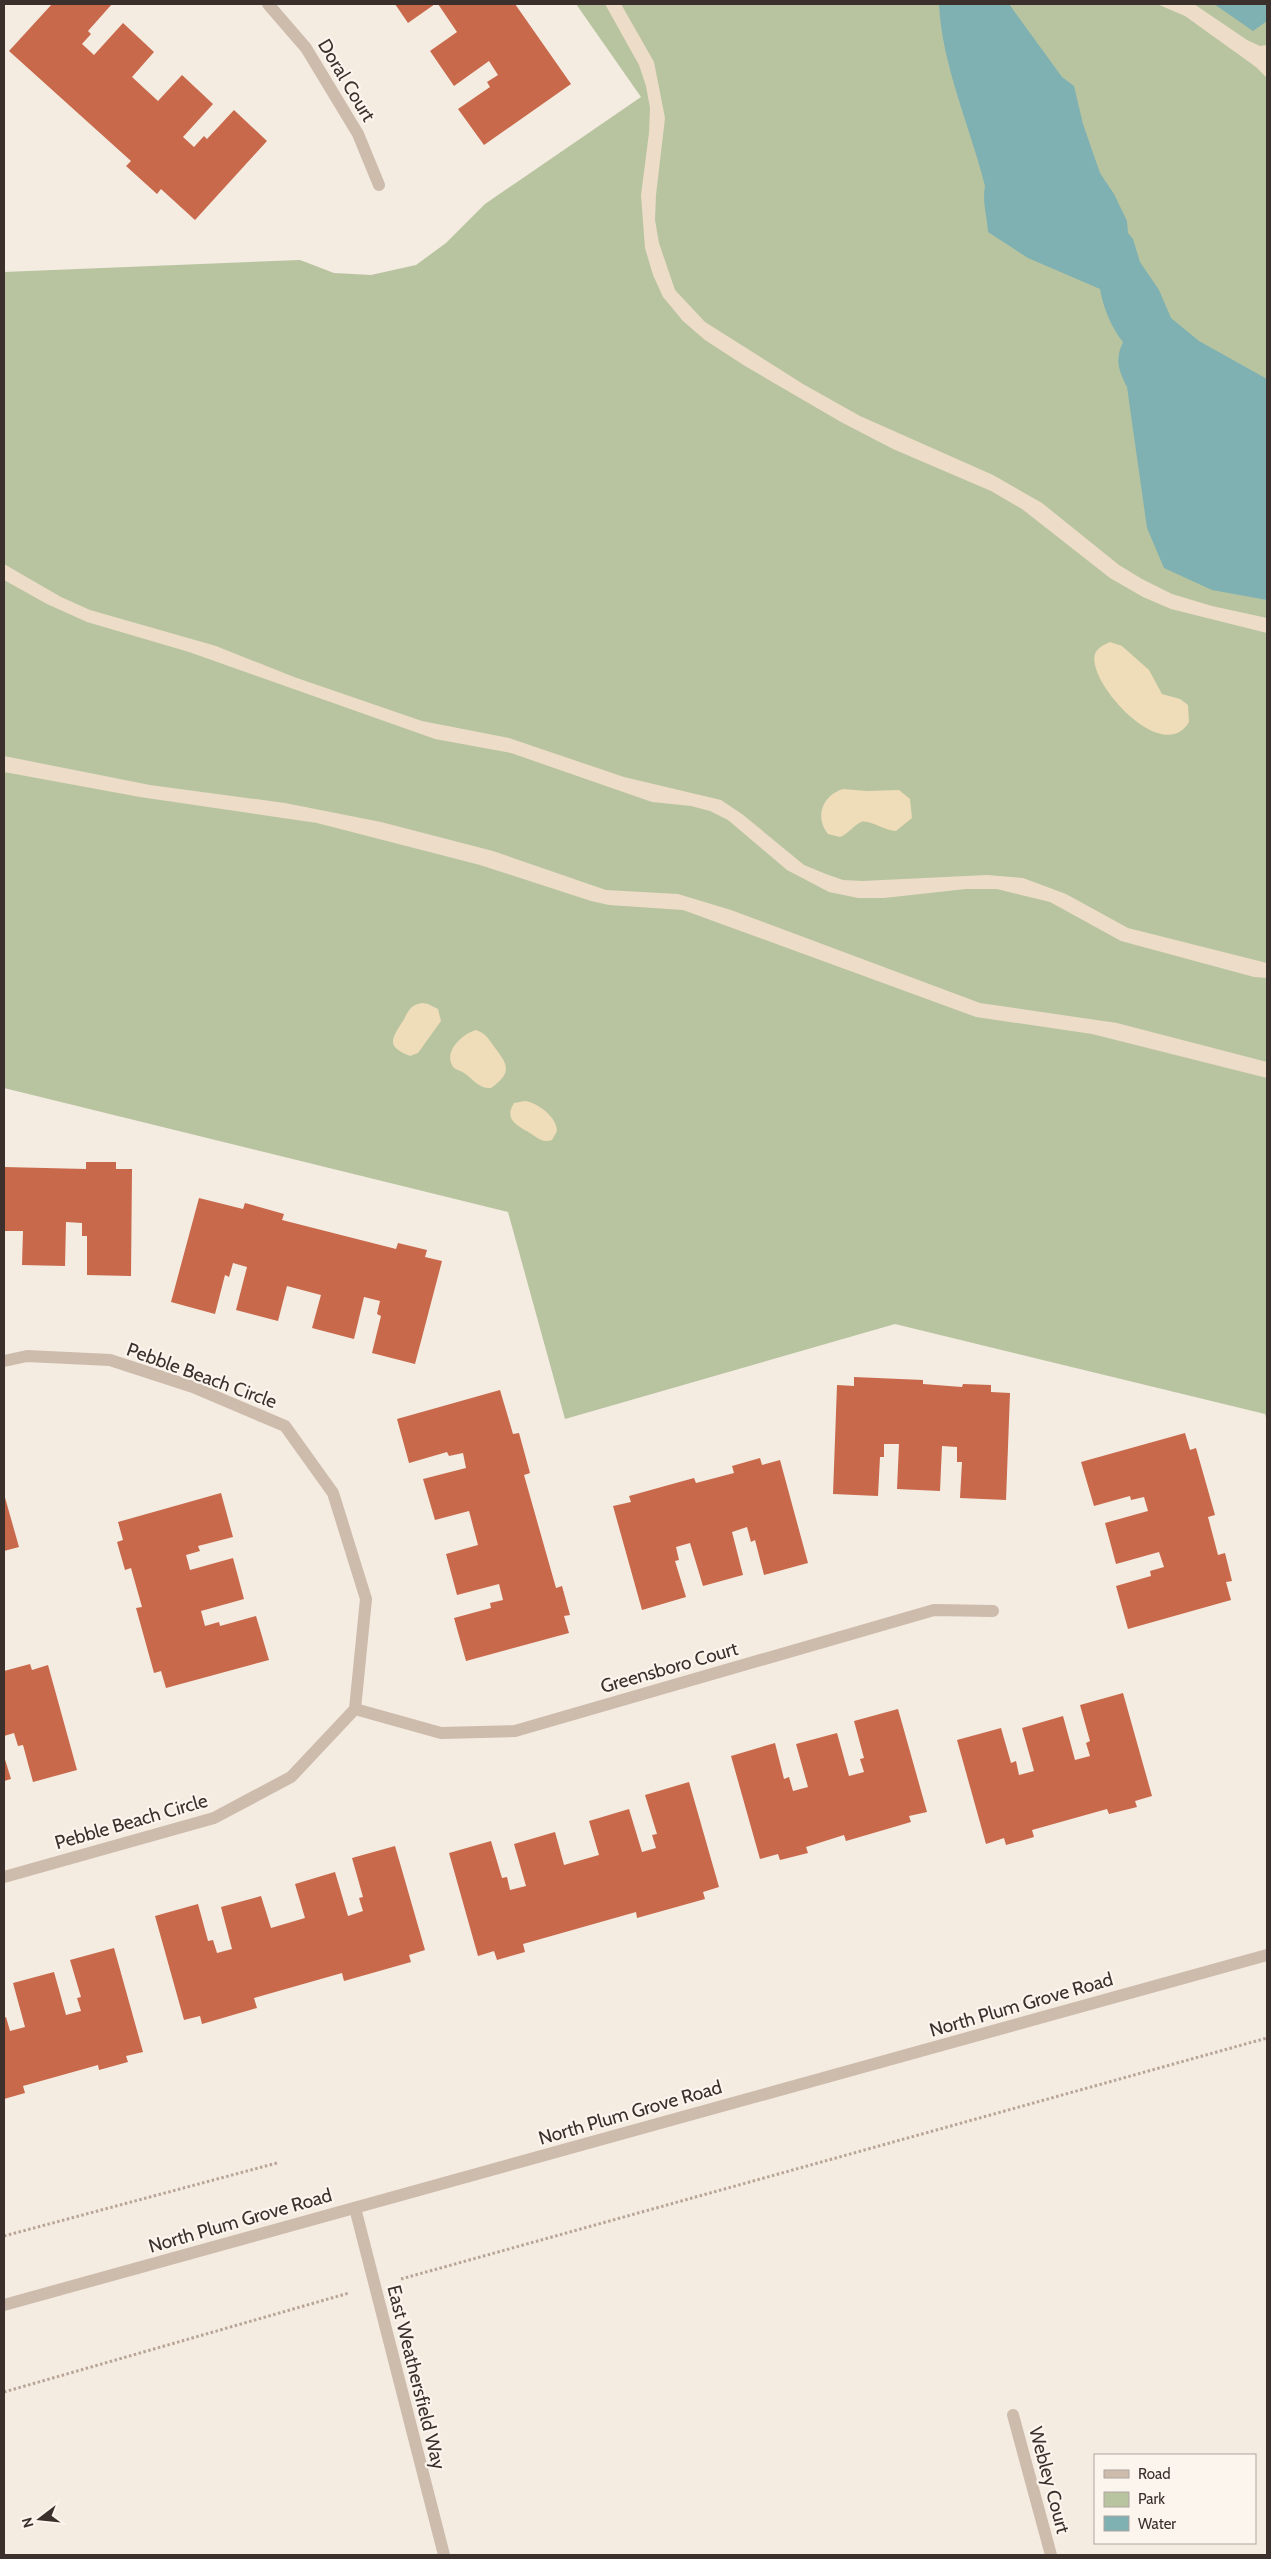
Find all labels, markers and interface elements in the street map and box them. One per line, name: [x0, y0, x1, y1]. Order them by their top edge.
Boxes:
street label: Doral Court: [313, 35, 380, 126]
street label: Pebble Beach Circle: [124, 1338, 280, 1413]
street label: Greensboro Court: [598, 1637, 741, 1698]
street label: Pebble Beach Circle: [52, 1789, 211, 1854]
street label: North Plum Grove Road: [927, 1967, 1116, 2042]
street label: North Plum Grove Road: [536, 2075, 725, 2150]
street label: North Plum Grove Road: [146, 2183, 335, 2258]
street label: East Weathersfield Way: [382, 2283, 451, 2472]
street label: Webley Court: [1024, 2424, 1075, 2537]
legend: [1094, 2454, 1256, 2544]
text: Road: [1138, 2465, 1171, 2483]
text: Park: [1138, 2490, 1165, 2508]
north arrow: [15, 2494, 65, 2544]
text: N: [17, 2515, 38, 2530]
text: Water: [1138, 2515, 1176, 2533]

